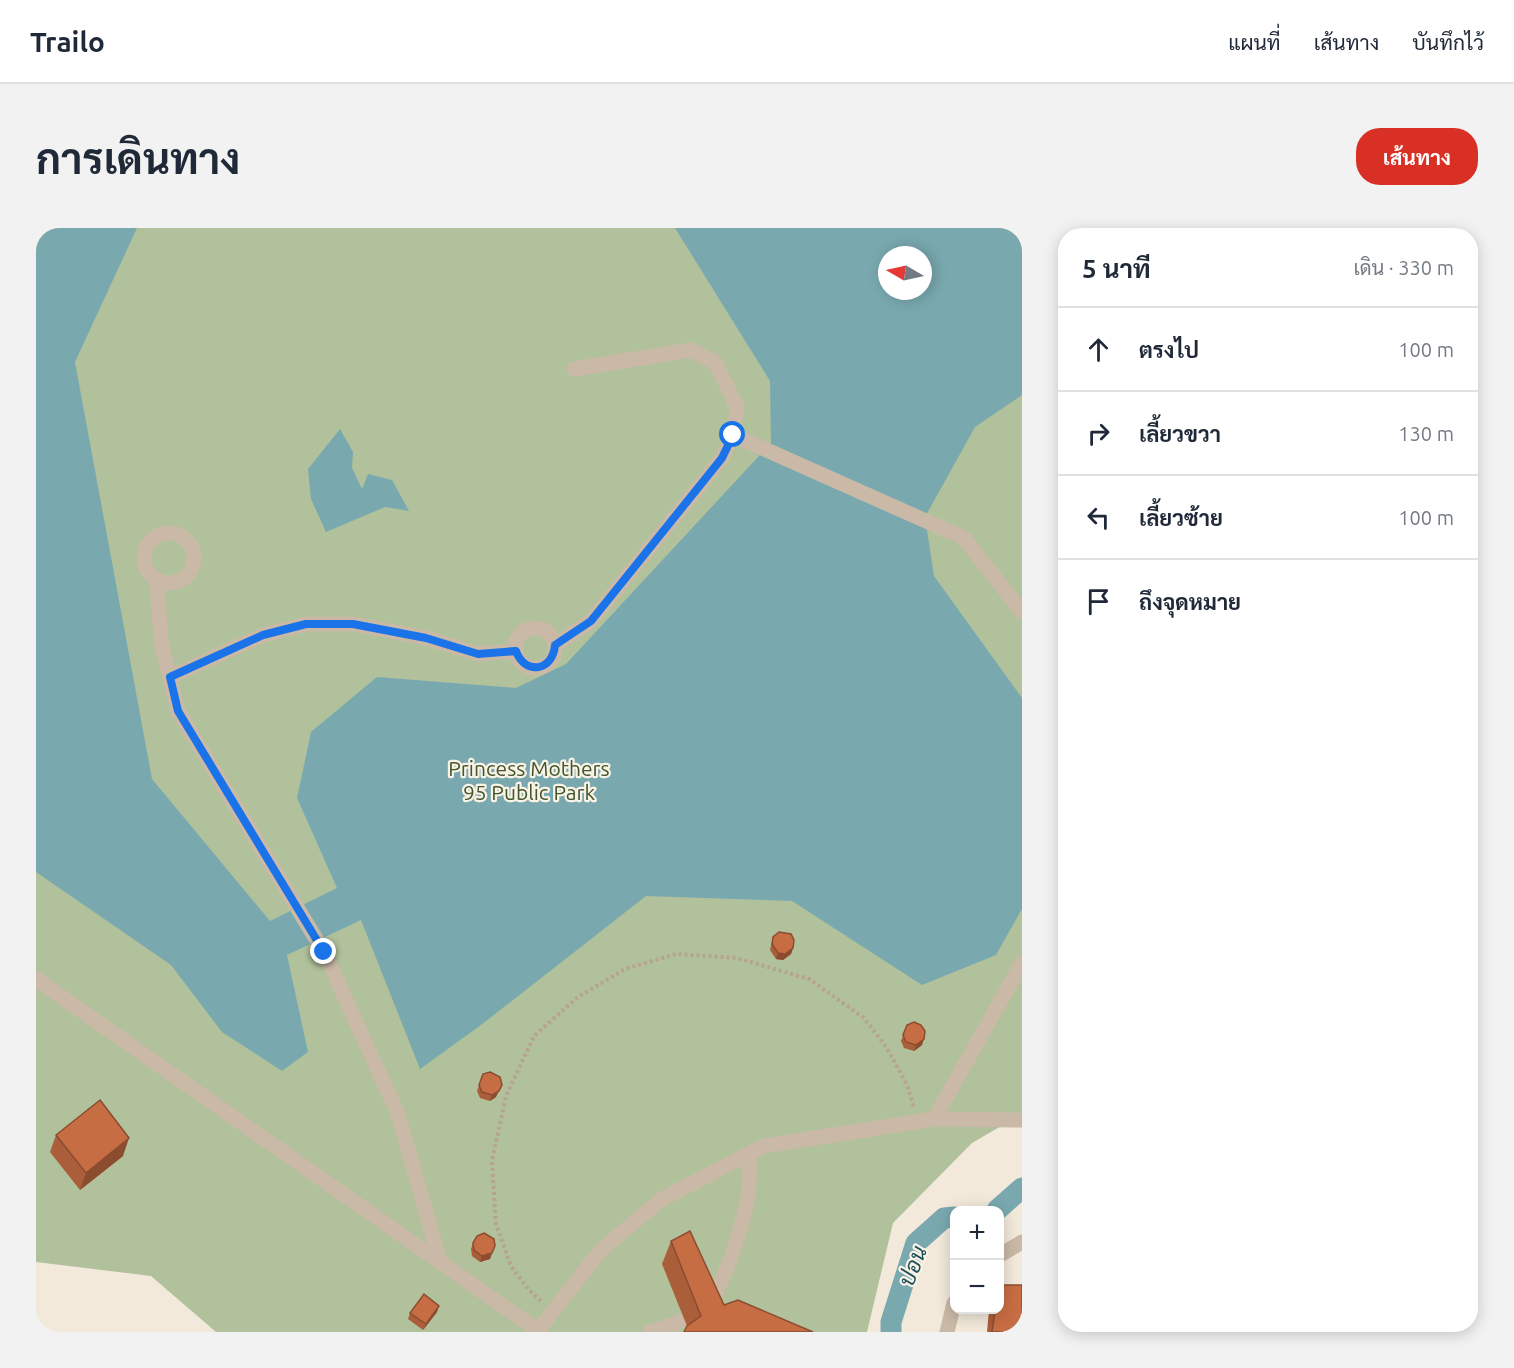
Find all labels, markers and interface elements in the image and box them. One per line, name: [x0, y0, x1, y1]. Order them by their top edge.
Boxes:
text: Trailo: [30, 26, 105, 57]
text: แผนที่: [1228, 30, 1281, 54]
text: เส้นทาง: [1314, 30, 1379, 54]
text: บันทึกไว้: [1412, 30, 1484, 54]
button: เส้นทาง: [1356, 128, 1478, 185]
text: การเดินทาง: [36, 135, 240, 182]
north arrow: [878, 246, 932, 300]
text: 5 นาที: [1082, 254, 1151, 283]
text: เดิน · 330 m: [1353, 256, 1454, 279]
icon: ahead: [1082, 333, 1115, 366]
text: ตรงไป: [1139, 337, 1199, 362]
text: 100 m: [1398, 338, 1454, 361]
icon: right: [1082, 417, 1115, 450]
route start: [719, 421, 745, 447]
text: เลี้ยวขวา: [1139, 421, 1221, 446]
text: 130 m: [1398, 422, 1454, 445]
icon: left: [1082, 501, 1115, 534]
text: เลี้ยวซ้าย: [1139, 505, 1223, 530]
text: 100 m: [1398, 506, 1454, 529]
icon: arrive: [1082, 585, 1115, 618]
text: ถึงจุดหมาย: [1139, 589, 1241, 614]
park label: Princess Mothers 95 Public Park: [448, 756, 610, 804]
route end: [310, 938, 336, 964]
map controls: [950, 1206, 1004, 1314]
button: +: [950, 1206, 1004, 1260]
water label: ปอน: [893, 1242, 931, 1290]
button: −: [950, 1260, 1004, 1314]

